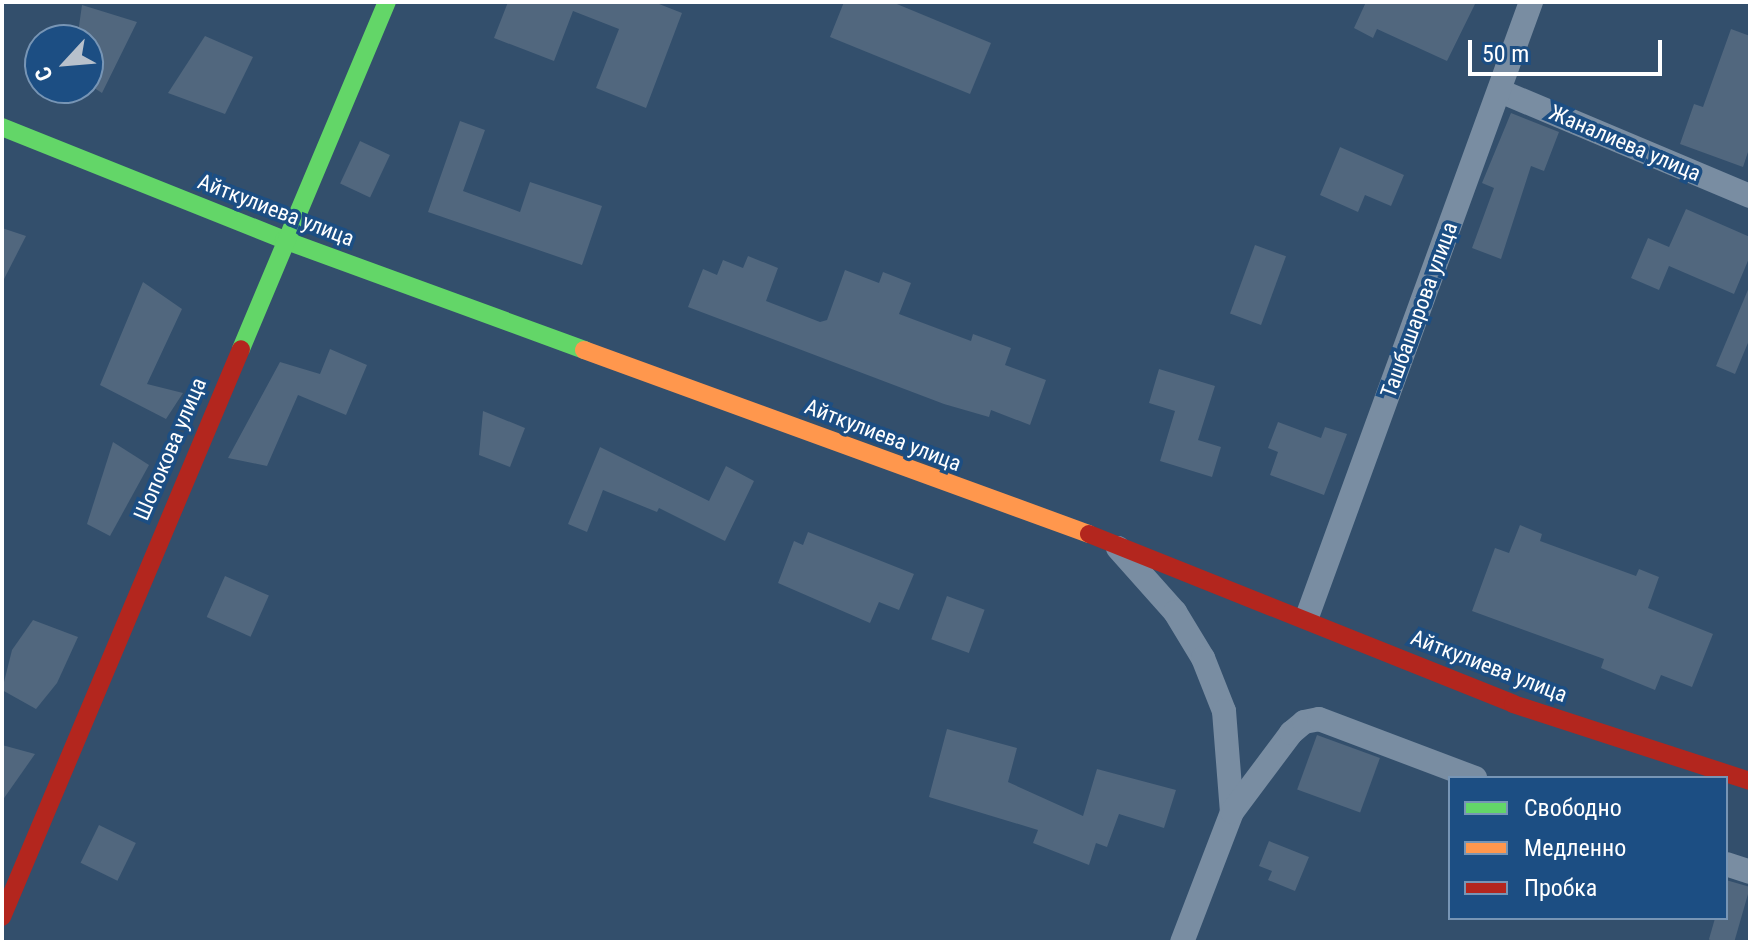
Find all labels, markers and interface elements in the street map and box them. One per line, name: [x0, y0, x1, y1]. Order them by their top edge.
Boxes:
north arrow: [24, 24, 104, 104]
scale bar: [1472, 24, 1666, 74]
text: 50 m: [1482, 40, 1529, 68]
text: С: [30, 63, 58, 85]
street label: Жаналиева улица: [1545, 99, 1705, 187]
street label: Айткулиева улица: [194, 168, 358, 252]
street label: Ташбашарова улица: [1375, 218, 1463, 402]
street label: Шопокова улица: [128, 374, 212, 524]
street label: Айткулиева улица: [801, 393, 965, 477]
street label: Айткулиева улица: [1407, 624, 1571, 708]
legend: [1448, 776, 1728, 920]
text: Свободно: [1524, 794, 1622, 822]
text: Медленно: [1524, 834, 1626, 862]
text: Пробка: [1524, 874, 1597, 902]

